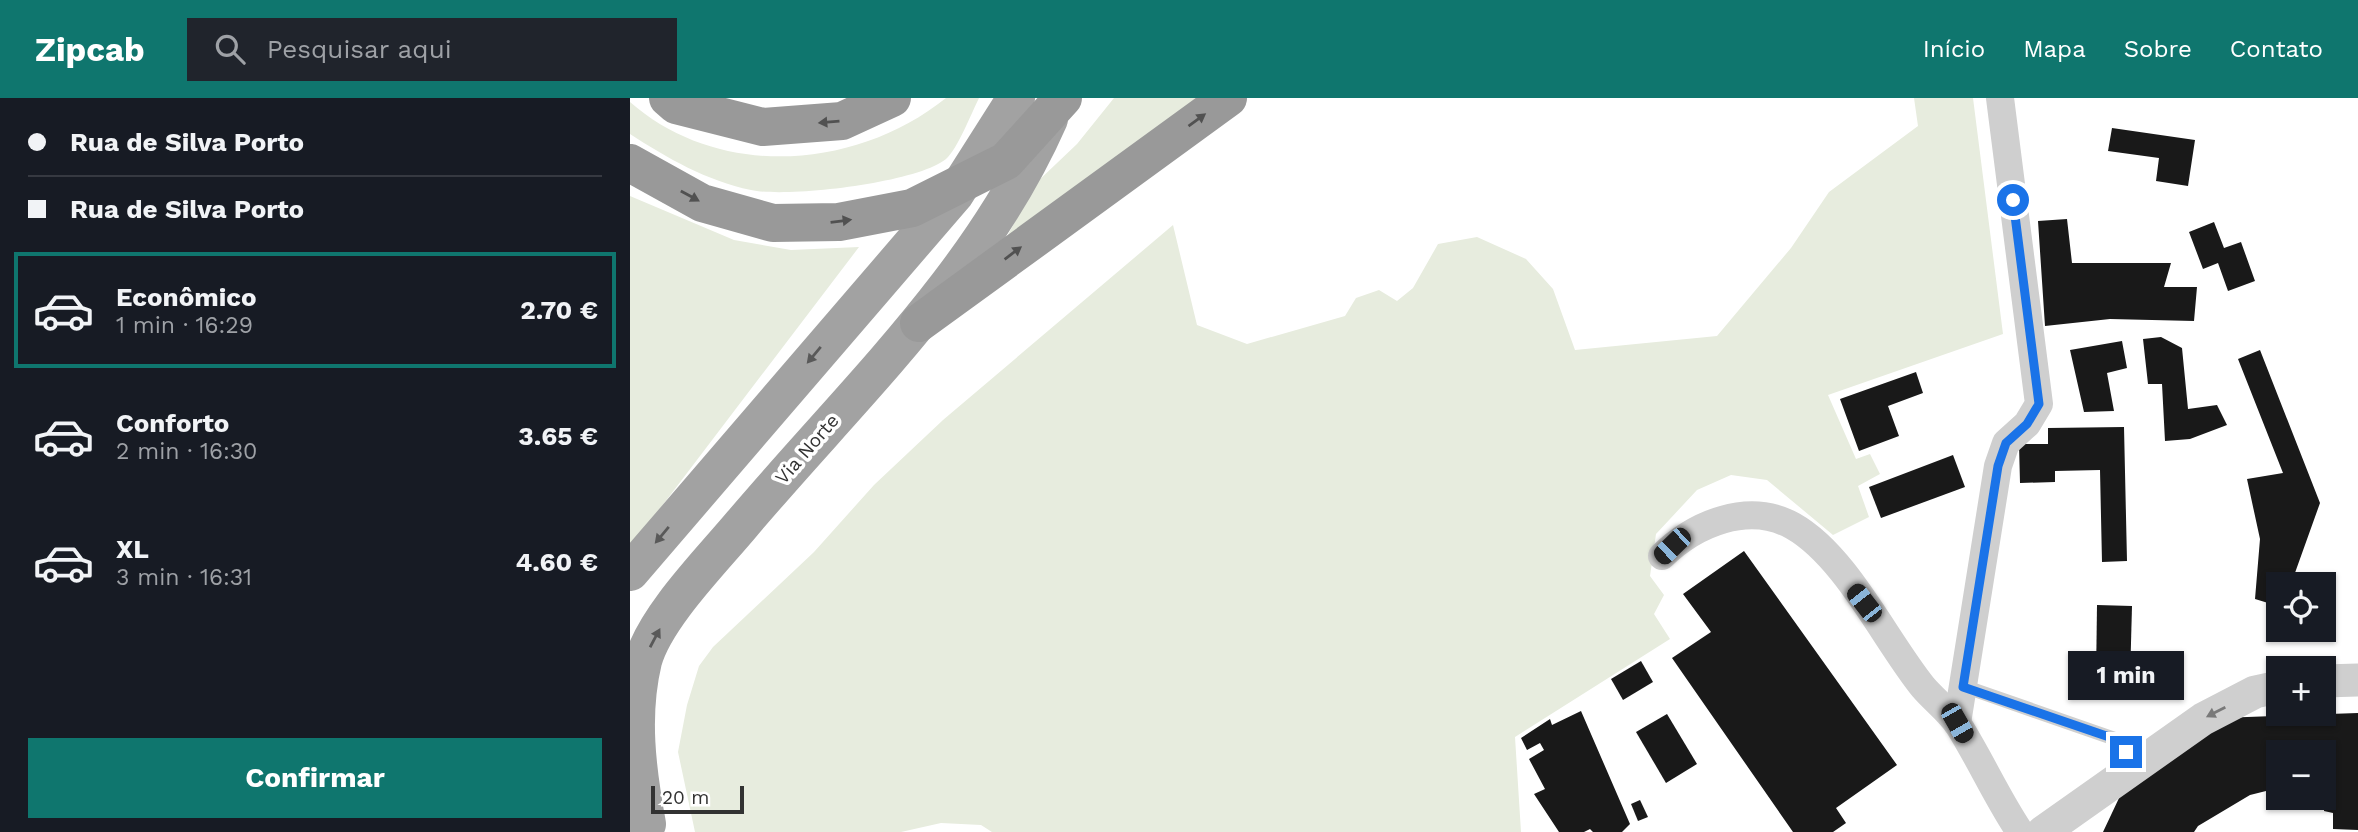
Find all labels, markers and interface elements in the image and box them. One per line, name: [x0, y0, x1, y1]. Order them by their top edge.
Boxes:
search box: [187, 18, 677, 81]
text: Zipcab: [35, 30, 145, 69]
icon: search: [211, 30, 249, 68]
text: Pesquisar aqui: [267, 34, 452, 64]
text: Início: [1923, 35, 1985, 63]
text: Mapa: [2023, 35, 2086, 63]
text: Sobre: [2124, 35, 2192, 63]
text: Contato: [2230, 35, 2323, 63]
one-way arrow: [1188, 113, 1206, 127]
one-way arrow: [818, 117, 840, 128]
text: Rua de Silva Porto: [70, 127, 304, 157]
route start: [1997, 184, 2029, 216]
one-way arrow: [680, 190, 699, 202]
text: Rua de Silva Porto: [70, 194, 304, 224]
one-way arrow: [831, 215, 853, 226]
one-way arrow: [1004, 246, 1022, 260]
icon: car: [32, 279, 95, 342]
text: Econômico: [116, 282, 257, 312]
text: 2.70 €: [520, 295, 598, 325]
text: 1 min · 16:29: [116, 312, 253, 339]
one-way arrow: [807, 347, 822, 364]
icon: car: [32, 405, 95, 468]
text: Conforto: [116, 408, 229, 438]
street label: Via Norte: [770, 409, 844, 489]
text: 3.65 €: [518, 421, 598, 451]
text: 2 min · 16:30: [116, 438, 257, 465]
car: [1650, 524, 1695, 568]
one-way arrow: [655, 526, 670, 543]
icon: car: [32, 531, 95, 594]
text: XL: [116, 534, 149, 564]
text: 4.60 €: [515, 547, 598, 577]
text: 3 min · 16:31: [116, 564, 252, 591]
map controls: [2266, 572, 2336, 810]
button: locate: [2266, 572, 2336, 642]
car: [1843, 580, 1886, 626]
one-way arrow: [649, 628, 660, 648]
callout: 1 min: [2068, 650, 2184, 700]
button: +: [2266, 656, 2336, 726]
text: 1 min: [2096, 662, 2156, 689]
car: [1938, 700, 1977, 746]
one-way arrow: [2205, 706, 2225, 718]
route end: [2110, 736, 2142, 768]
button: Confirmar: [28, 738, 602, 818]
button: −: [2266, 740, 2336, 810]
scale bar: [651, 783, 744, 815]
text: 20 m: [662, 786, 709, 809]

